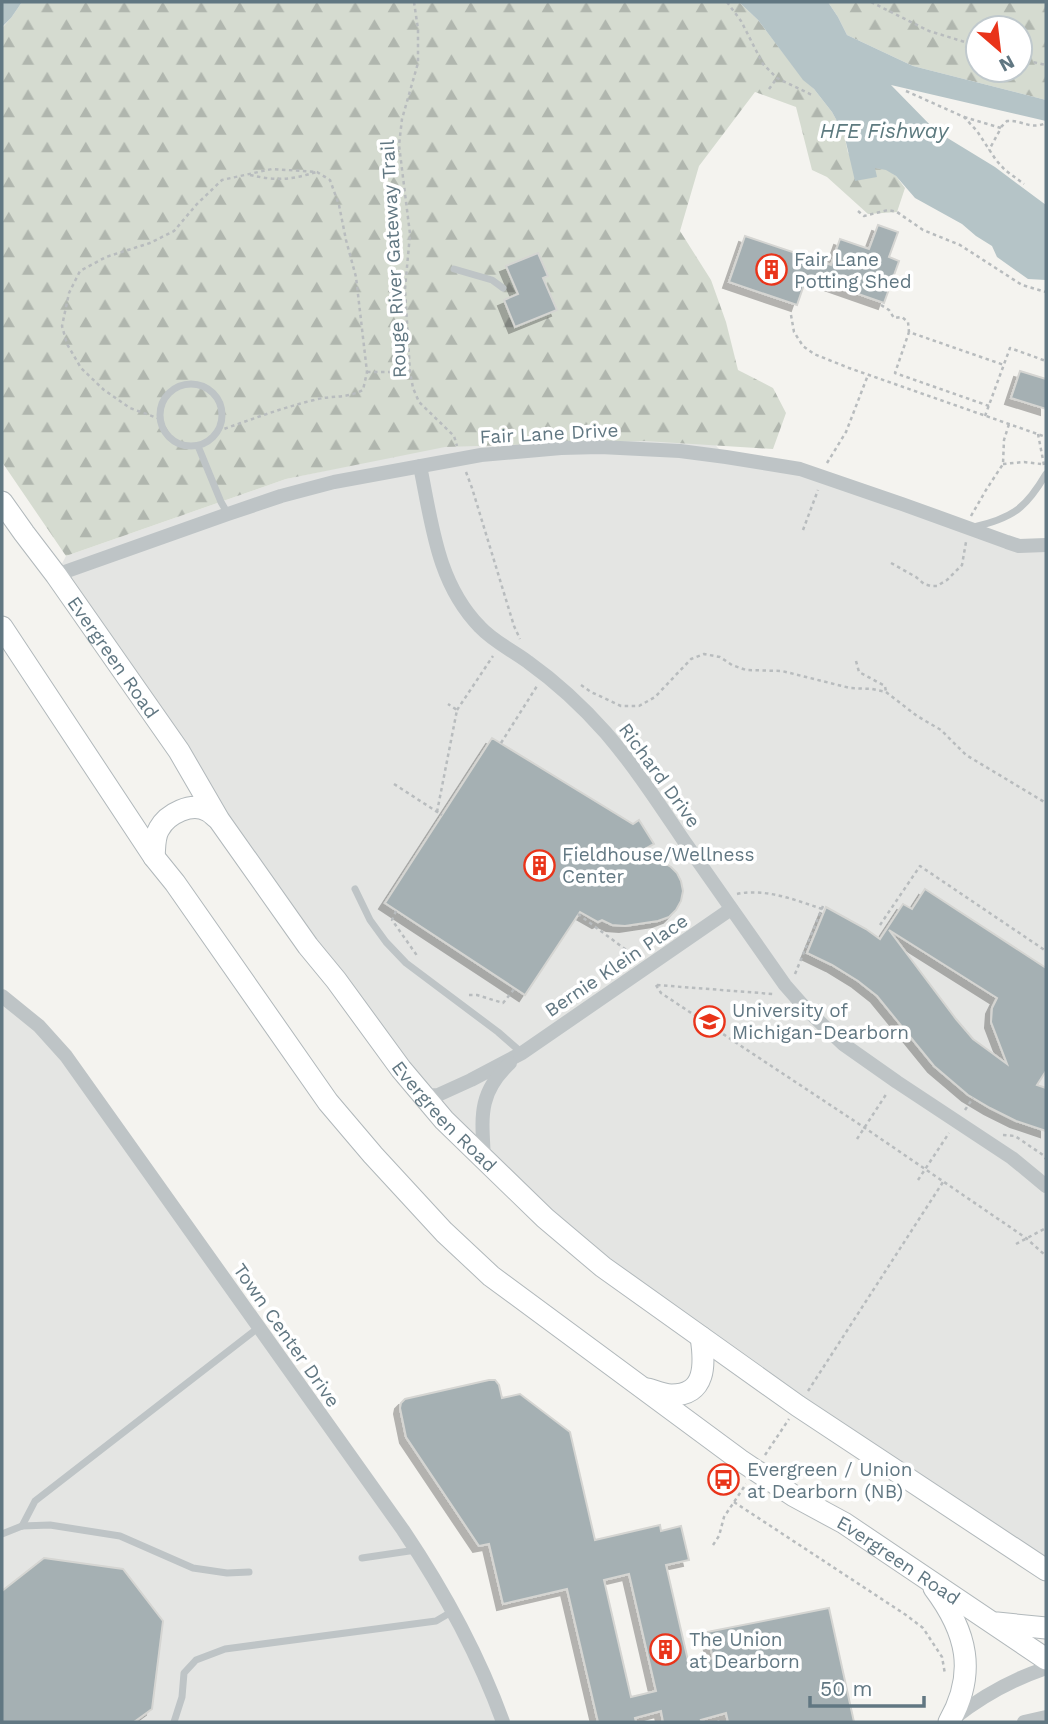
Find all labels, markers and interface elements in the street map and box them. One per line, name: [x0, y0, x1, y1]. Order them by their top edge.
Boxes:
north arrow: [964, 14, 1034, 84]
text: N: [995, 50, 1018, 77]
water label: HFE Fishway: [820, 118, 950, 143]
street label: Rouge River Gateway Trail: [376, 139, 411, 379]
place label: Fair Lane Potting Shed: [794, 248, 912, 293]
building icon: Fair Lane Potting Shed: [754, 253, 788, 287]
street label: Fair Lane Drive: [479, 418, 619, 449]
street label: Evergreen Road: [62, 592, 164, 723]
street label: Richard Drive: [614, 718, 705, 832]
place label: Fieldhouse/Wellness Center: [562, 843, 754, 888]
building icon: Fieldhouse/Wellness Center: [522, 848, 556, 882]
street label: Bernie Klein Place: [540, 909, 692, 1022]
place label: University of Michigan-Dearborn: [732, 999, 909, 1044]
school or university icon: University of Michigan-Dearborn: [692, 1004, 726, 1038]
street label: Evergreen Road: [387, 1056, 501, 1177]
street label: Town Center Drive: [228, 1259, 345, 1412]
place label: Evergreen / Union at Dearborn (NB): [747, 1458, 912, 1503]
bus stop icon: Evergreen / Union at Dearborn (NB): [707, 1463, 741, 1497]
street label: Evergreen Road: [833, 1510, 964, 1610]
place label: The Union at Dearborn: [689, 1628, 800, 1673]
building icon: The Union at Dearborn: [649, 1633, 683, 1667]
scale bar: [810, 1664, 924, 1708]
text: 50 m: [820, 1676, 872, 1701]

